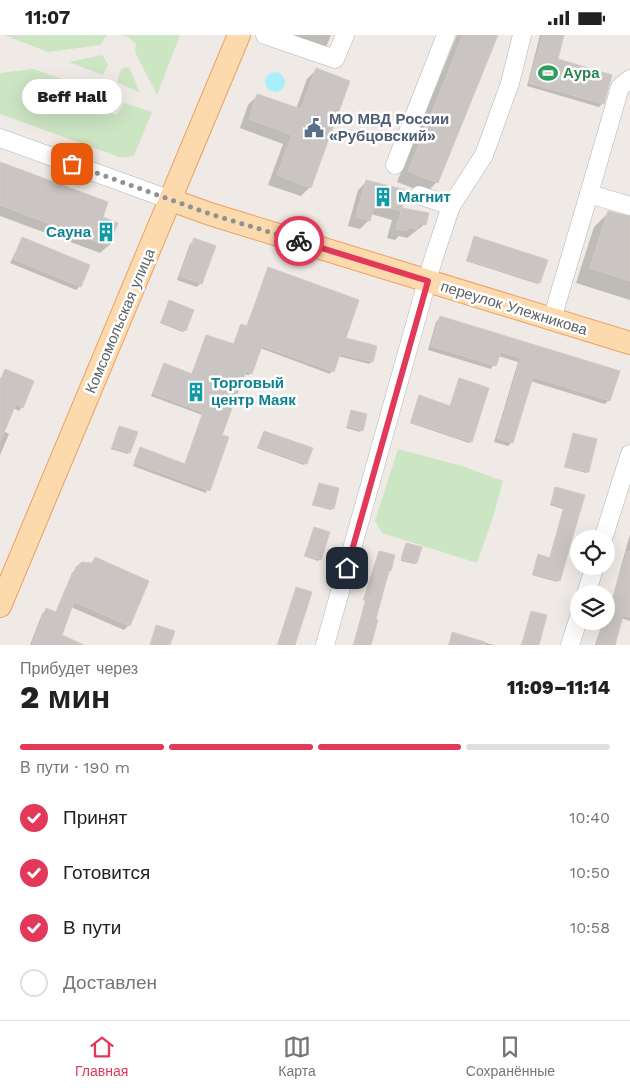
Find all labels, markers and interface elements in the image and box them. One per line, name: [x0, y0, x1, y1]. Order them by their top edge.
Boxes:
text: 11:07: [25, 6, 70, 29]
sports icon: Аура: [537, 62, 559, 84]
place label: Аура: [563, 64, 600, 82]
callout: Beff Hall: [22, 79, 122, 114]
text: Beff Hall: [37, 87, 107, 106]
place label: МО МВД России «Рубцовский»: [329, 110, 449, 145]
public building icon: МО МВД России «Рубцовский»: [303, 117, 325, 139]
pin: [51, 143, 93, 185]
icon: bag: [58, 150, 86, 178]
building icon: Магнит: [372, 186, 394, 208]
place label: Магнит: [398, 188, 451, 206]
courier: [274, 216, 324, 266]
building icon: Сауна: [95, 221, 117, 243]
place label: Сауна: [46, 223, 92, 241]
icon: bike: [285, 227, 313, 255]
street label: Комсомольская улица: [81, 245, 159, 396]
street label: переулок Улежникова: [438, 277, 590, 339]
place label: Торговый центр Маяк: [211, 374, 296, 409]
building icon: Торговый центр Маяк: [185, 381, 207, 403]
map controls: [570, 530, 615, 630]
button: locate: [570, 530, 615, 575]
pin: [326, 547, 368, 589]
icon: home: [333, 554, 361, 582]
button: layers: [570, 585, 615, 630]
text: Прибудет через: [20, 659, 138, 678]
text: 11:09–11:14: [507, 676, 610, 699]
text: 2 мин: [20, 678, 110, 716]
text: В пути · 190 m: [20, 758, 130, 777]
icon: check: [20, 804, 48, 832]
text: Принят: [63, 806, 127, 829]
text: 10:40: [569, 808, 610, 827]
icon: check: [20, 859, 48, 887]
text: Готовится: [63, 861, 150, 884]
text: 10:50: [570, 863, 610, 882]
icon: check: [20, 914, 48, 942]
text: В пути: [63, 916, 121, 939]
text: 10:58: [570, 918, 610, 937]
text: Доставлен: [63, 971, 157, 994]
tab: Главная: [75, 1033, 128, 1079]
tab: Карта: [278, 1033, 316, 1079]
tab: Сохранённые: [466, 1033, 555, 1079]

